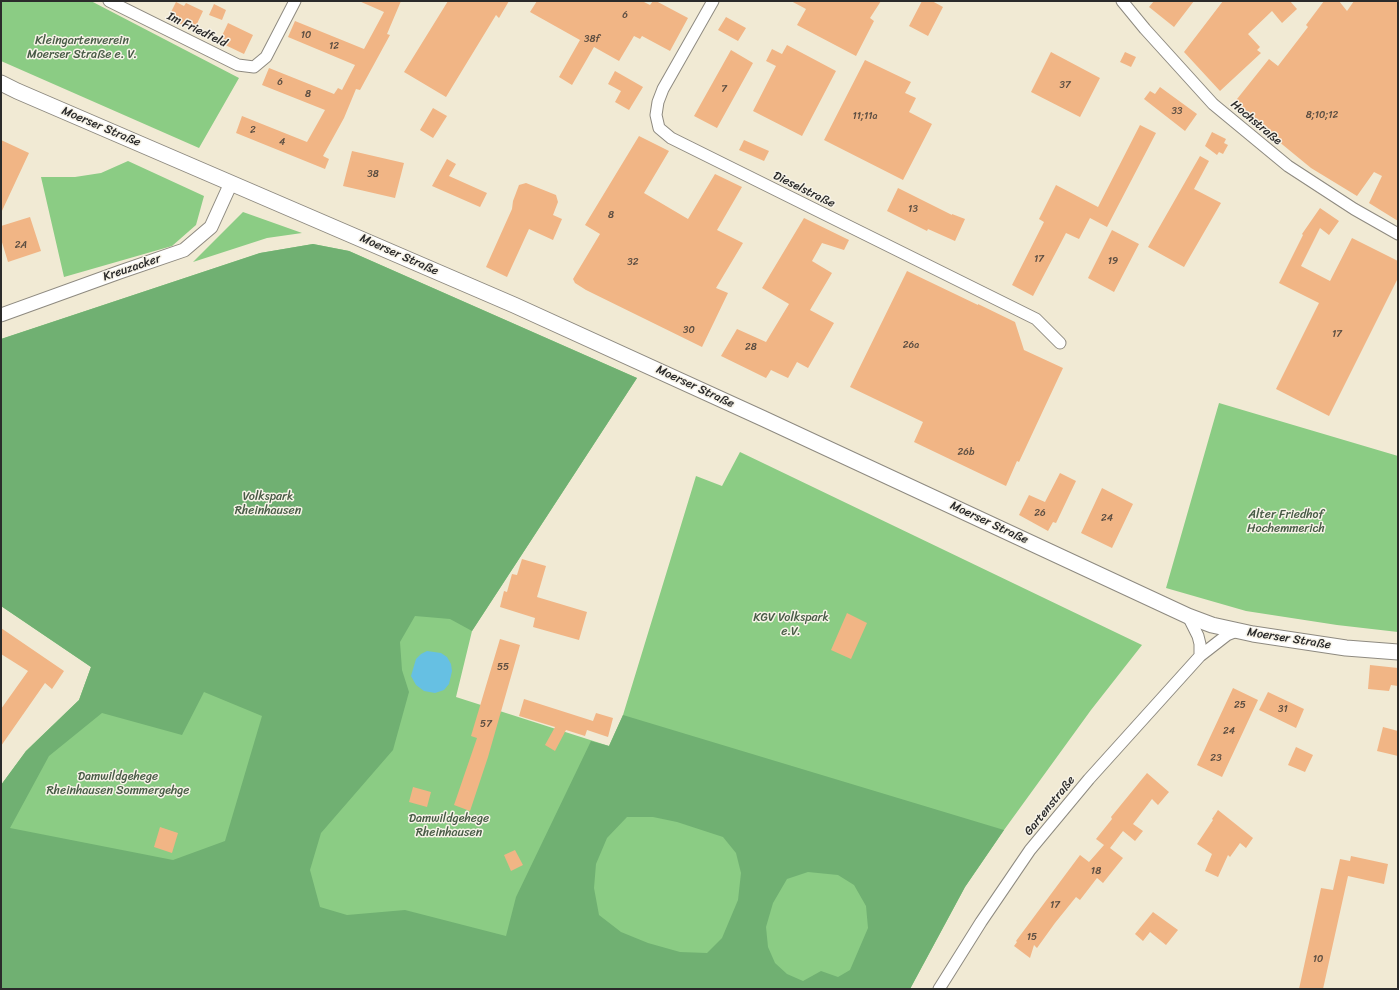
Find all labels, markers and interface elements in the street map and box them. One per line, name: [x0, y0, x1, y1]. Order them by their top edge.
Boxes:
street label: Im Friedfeld: [165, 9, 229, 51]
house number: 6: [622, 9, 628, 21]
house number: 10: [301, 29, 311, 41]
house number: 38f: [584, 33, 600, 45]
park label: Kleingartenverein Moerser Straße e. V.: [27, 34, 137, 62]
house number: 12: [329, 40, 339, 52]
house number: 6: [277, 76, 283, 88]
house number: 37: [1059, 79, 1071, 91]
house number: 7: [721, 83, 727, 95]
house number: 8: [305, 88, 311, 100]
street label: Hochstraße: [1228, 98, 1284, 148]
street label: Moerser Straße: [59, 104, 143, 150]
house number: 33: [1172, 105, 1182, 117]
house number: 8;10;12: [1306, 109, 1338, 121]
house number: 11;11a: [852, 110, 878, 122]
house number: 2: [250, 124, 256, 136]
house number: 4: [279, 136, 285, 148]
house number: 38: [367, 168, 379, 180]
street label: Dieselstraße: [771, 169, 837, 211]
house number: 13: [908, 203, 918, 215]
house number: 8: [608, 209, 614, 221]
street label: Moerser Straße: [357, 231, 441, 279]
house number: 2A: [15, 239, 27, 251]
street label: Kreuzacker: [101, 251, 163, 285]
house number: 17: [1034, 253, 1044, 265]
house number: 19: [1108, 255, 1118, 267]
house number: 32: [627, 256, 639, 268]
house number: 30: [683, 324, 695, 336]
house number: 17: [1332, 328, 1342, 340]
house number: 26a: [903, 339, 919, 351]
house number: 28: [745, 341, 757, 353]
street label: Moerser Straße: [654, 363, 736, 411]
house number: 26b: [958, 446, 974, 458]
park label: Volkspark Rheinhausen: [235, 490, 301, 518]
street label: Moerser Straße: [948, 499, 1030, 547]
house number: 26: [1034, 507, 1046, 519]
park label: Alter Friedhof Hochemmerich: [1247, 508, 1325, 536]
house number: 24: [1101, 512, 1113, 524]
park label: KGV Volkspark e.V.: [753, 611, 829, 639]
street label: Moerser Straße: [1246, 625, 1332, 653]
house number: 55: [497, 661, 509, 673]
house number: 25: [1234, 699, 1246, 711]
house number: 31: [1278, 703, 1288, 715]
house number: 57: [480, 718, 492, 730]
house number: 24: [1223, 725, 1235, 737]
house number: 23: [1210, 752, 1222, 764]
park label: Damwildgehege Rheinhausen Sommergehge: [46, 770, 190, 798]
street label: Gartenstraße: [1022, 773, 1078, 839]
park label: Damwildgehege Rheinhausen: [409, 812, 489, 840]
house number: 18: [1091, 865, 1101, 877]
house number: 17: [1050, 899, 1060, 911]
house number: 15: [1027, 931, 1037, 943]
house number: 10: [1313, 953, 1323, 965]

